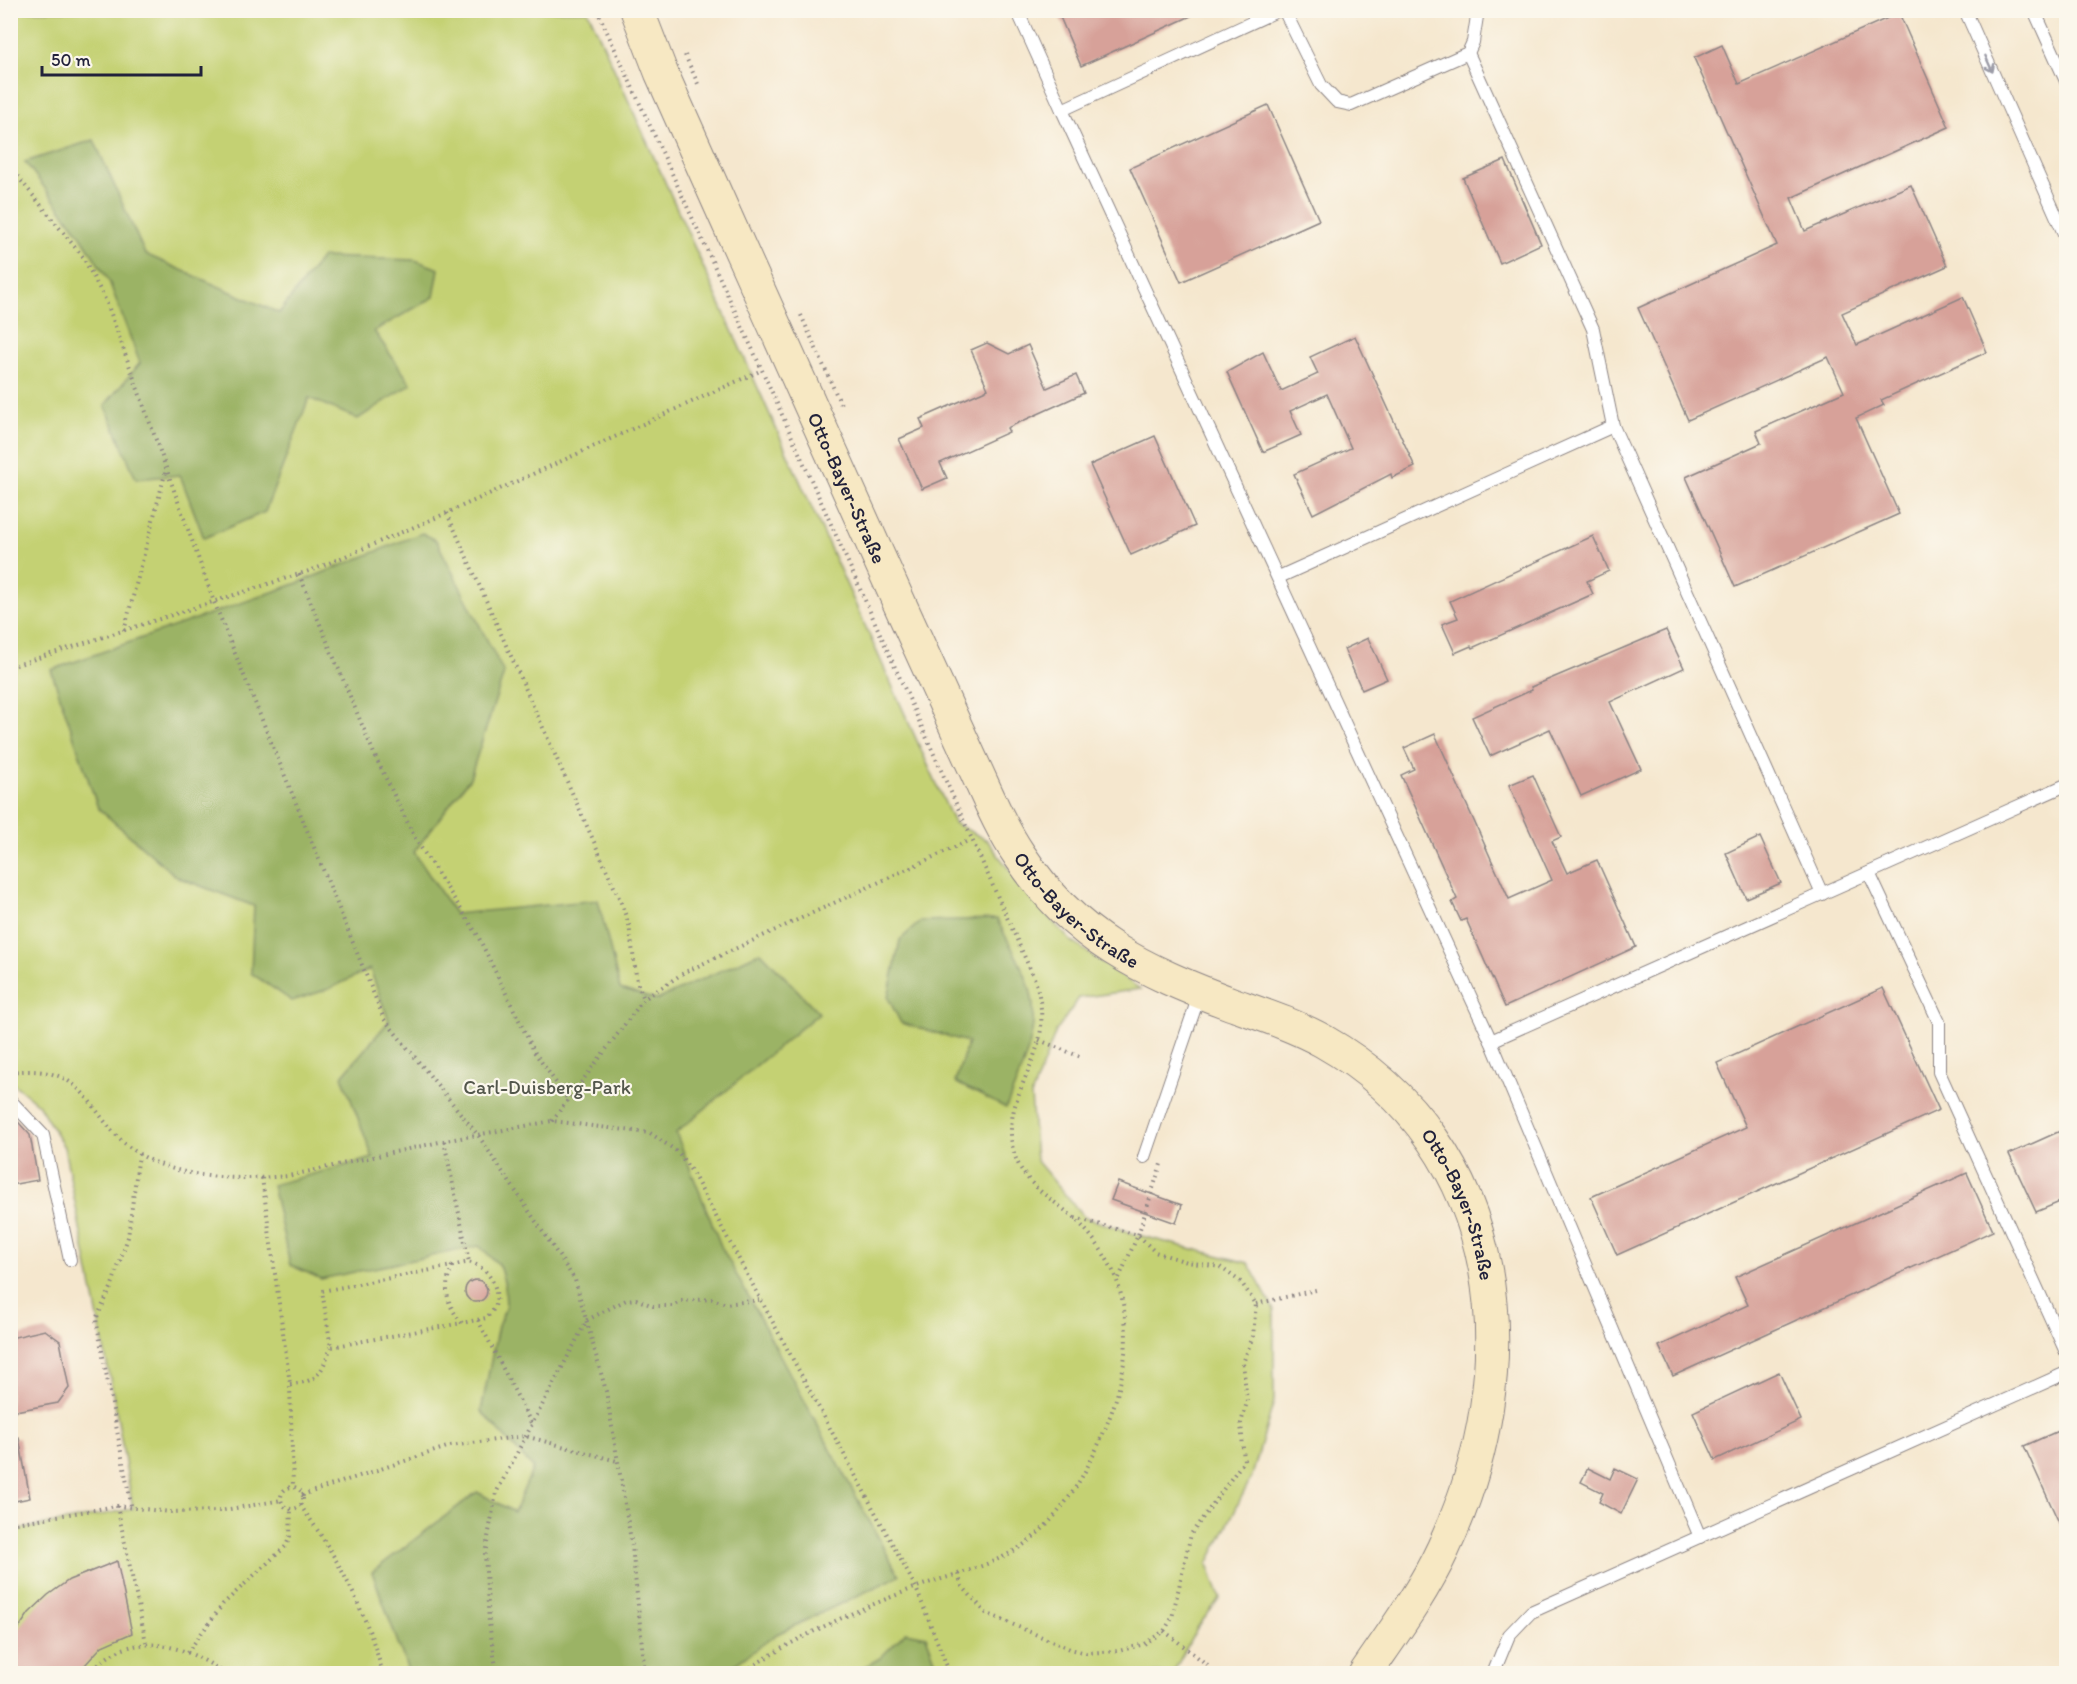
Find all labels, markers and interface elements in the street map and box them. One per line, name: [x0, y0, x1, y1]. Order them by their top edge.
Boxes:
scale bar: [42, 39, 201, 77]
text: 50 m: [51, 49, 91, 71]
one-way arrow: [1983, 54, 1995, 72]
street label: Otto-Bayer-Straße: [802, 408, 892, 567]
street label: Otto-Bayer-Straße: [1009, 847, 1143, 973]
park label: Carl-Duisberg-Park: [463, 1075, 631, 1099]
street label: Otto-Bayer-Straße: [1416, 1123, 1499, 1282]

